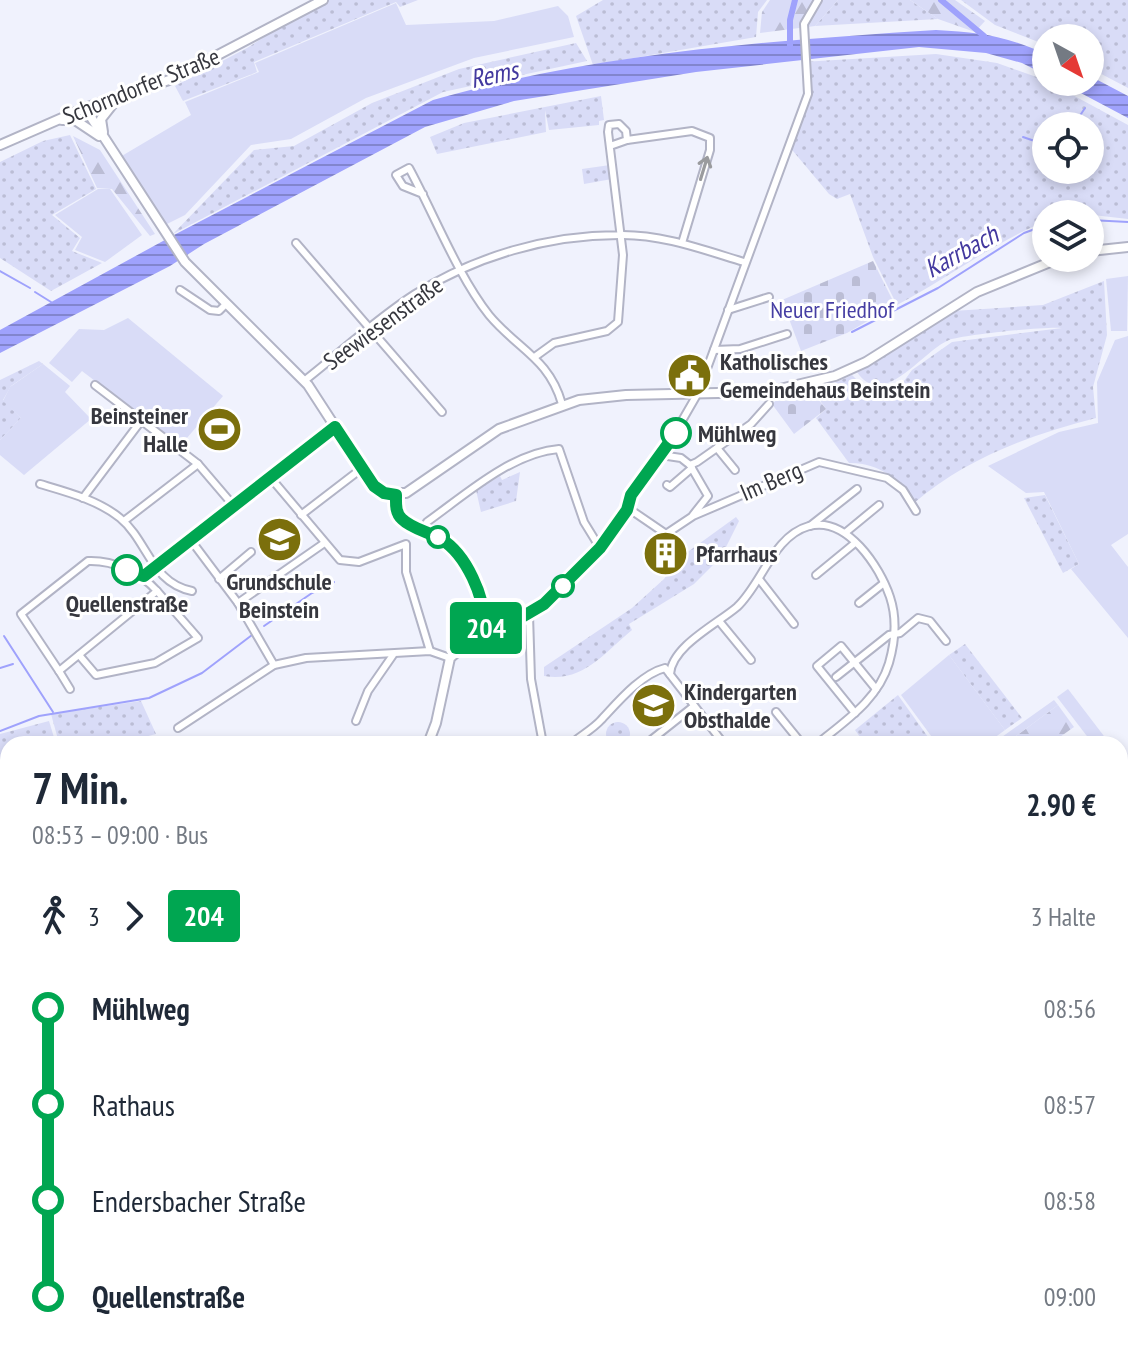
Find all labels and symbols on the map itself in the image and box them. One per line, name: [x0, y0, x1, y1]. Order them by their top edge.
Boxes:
north arrow: [1032, 24, 1104, 96]
street label: Schorndorfer Straße: [58, 40, 224, 132]
water label: Rems: [467, 52, 523, 95]
one-way arrow: [698, 156, 712, 181]
water label: Karrbach: [918, 217, 1005, 285]
street label: Seewiesenstraße: [317, 269, 449, 377]
park label: Neuer Friedhof: [770, 294, 895, 325]
place label: Katholisches Gemeindehaus Beinstein: [720, 346, 930, 405]
public building icon: Katholisches Gemeindehaus Beinstein: [665, 351, 713, 399]
place label: Beinsteiner Halle: [91, 400, 189, 459]
sports icon: Beinsteiner Halle: [195, 405, 243, 453]
marker: Mühlweg: [661, 418, 691, 448]
place label: Mühlweg: [698, 418, 776, 449]
street label: Im Berg: [735, 454, 807, 508]
school or university icon: Grundschule Beinstein: [255, 515, 303, 563]
unlabelled marker: [427, 526, 449, 548]
building icon: Pfarrhaus: [641, 529, 689, 577]
place label: Pfarrhaus: [696, 538, 778, 569]
marker: Quellenstraße: [112, 555, 142, 585]
place label: Grundschule Beinstein: [226, 566, 332, 625]
unlabelled marker: [552, 575, 574, 597]
place label: Quellenstraße: [66, 588, 188, 619]
line badge: 204: [440, 602, 532, 654]
place label: Kindergarten Obsthalde: [684, 676, 797, 735]
school or university icon: Kindergarten Obsthalde: [629, 681, 677, 729]

